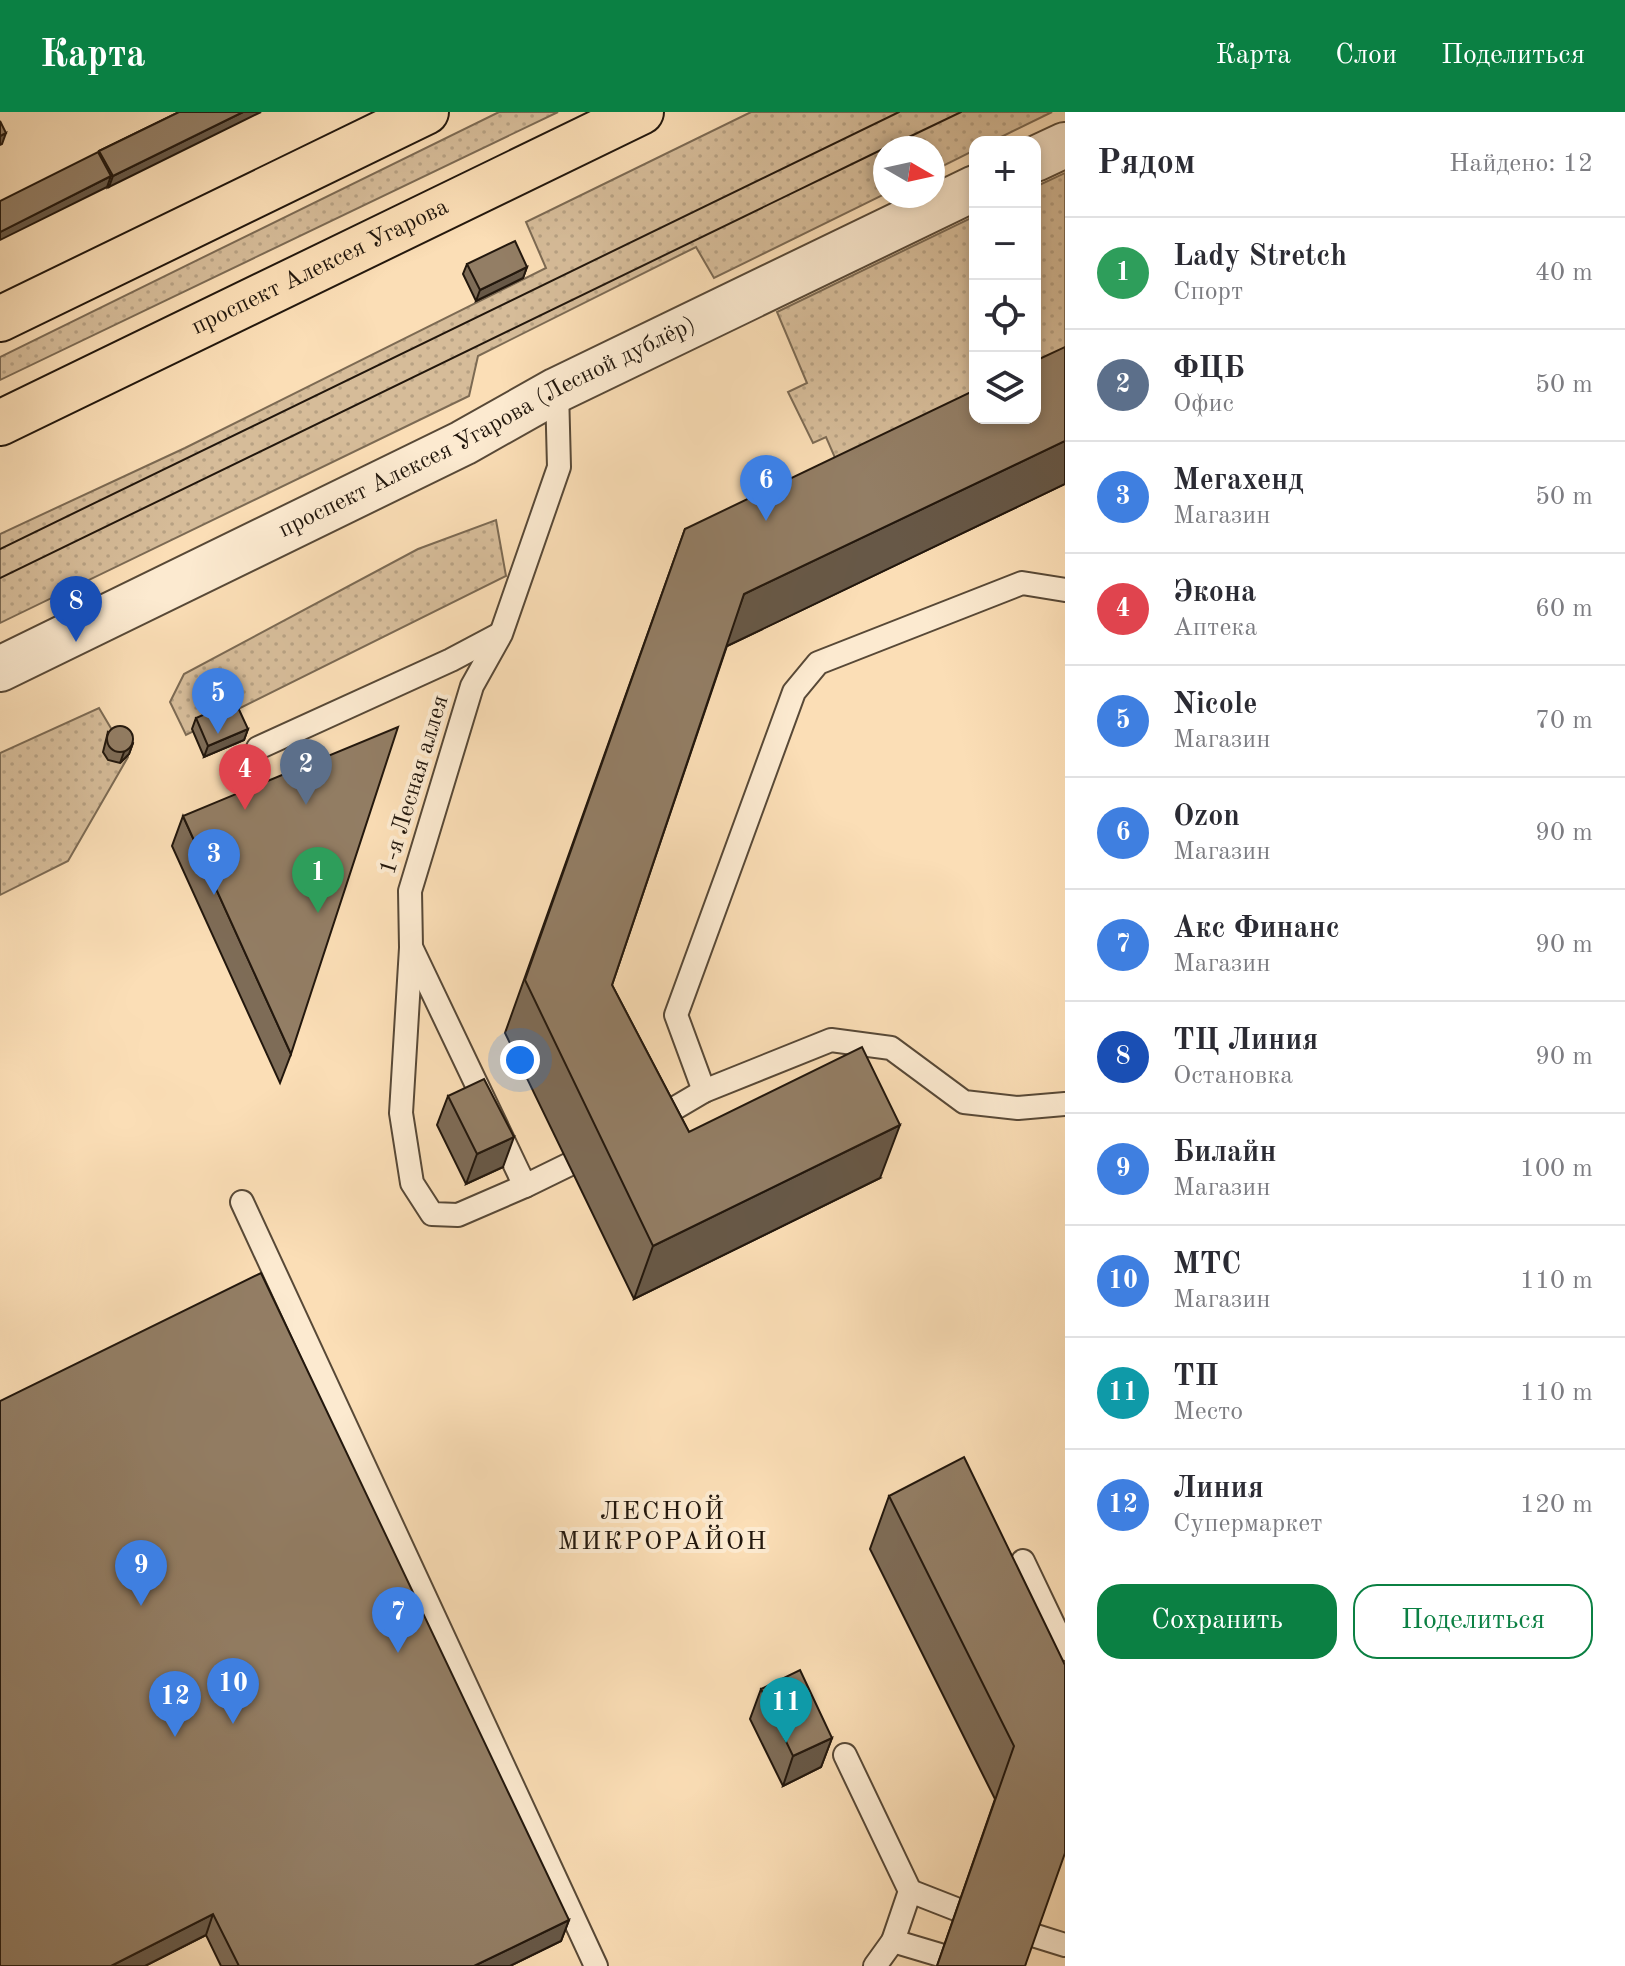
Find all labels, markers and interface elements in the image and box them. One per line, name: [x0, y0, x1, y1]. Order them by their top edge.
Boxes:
text: Карта: [40, 37, 146, 75]
text: Карта: [1215, 42, 1291, 70]
text: Слои: [1335, 42, 1397, 70]
text: Поделиться: [1441, 42, 1585, 70]
north arrow: [873, 136, 945, 208]
map controls: [969, 136, 1041, 424]
button: +: [969, 136, 1041, 208]
text: Рядом: [1097, 147, 1196, 181]
text: Найдено: 12: [1449, 151, 1593, 177]
street label: проспект Алексея Угарова: [188, 195, 453, 340]
button: −: [969, 208, 1041, 280]
text: Lady Stretch: [1173, 242, 1347, 272]
text: 1: [1115, 260, 1131, 286]
text: 40 m: [1535, 260, 1593, 286]
text: Спорт: [1173, 279, 1243, 305]
button: locate: [969, 280, 1041, 352]
street label: проспект Алексея Угарова (Лесной дублёр): [275, 313, 700, 543]
button: layers: [969, 352, 1041, 424]
text: ФЦБ: [1173, 354, 1245, 384]
text: 2: [1115, 372, 1131, 398]
text: 50 m: [1535, 372, 1593, 398]
text: Офис: [1173, 391, 1234, 417]
pin: 6: [740, 455, 792, 521]
text: Мегахенд: [1173, 466, 1304, 496]
text: 3: [1115, 484, 1131, 510]
text: 50 m: [1535, 484, 1593, 510]
text: Магазин: [1173, 503, 1271, 529]
pin: 8: [50, 576, 102, 642]
text: Экона: [1173, 578, 1256, 608]
text: 4: [1115, 596, 1131, 622]
text: 60 m: [1535, 596, 1593, 622]
text: Аптека: [1173, 615, 1257, 641]
pin: 5: [192, 668, 244, 734]
text: Nicole: [1173, 690, 1257, 720]
street label: 1-я Лесная аллея: [376, 693, 454, 877]
text: 5: [1115, 708, 1131, 734]
text: 70 m: [1535, 708, 1593, 734]
text: Магазин: [1173, 727, 1271, 753]
pin: 2: [280, 739, 332, 805]
pin: 4: [219, 744, 271, 810]
text: Ozon: [1173, 802, 1240, 832]
text: 6: [1115, 820, 1131, 846]
text: 90 m: [1535, 820, 1593, 846]
pin: 3: [188, 829, 240, 895]
text: Магазин: [1173, 839, 1271, 865]
pin: 1: [292, 847, 344, 913]
text: Акс Финанс: [1173, 914, 1340, 944]
text: 7: [1115, 932, 1131, 958]
text: 90 m: [1535, 932, 1593, 958]
text: Магазин: [1173, 951, 1271, 977]
text: ТЦ Линия: [1173, 1026, 1318, 1056]
your location: [500, 1040, 540, 1080]
text: 8: [1115, 1044, 1131, 1070]
text: 90 m: [1535, 1044, 1593, 1070]
text: Остановка: [1173, 1063, 1293, 1089]
text: Билайн: [1173, 1138, 1276, 1168]
text: 9: [1115, 1156, 1131, 1182]
text: 100 m: [1520, 1156, 1593, 1182]
text: Магазин: [1173, 1175, 1271, 1201]
text: МТС: [1173, 1250, 1241, 1280]
text: 10: [1108, 1268, 1138, 1294]
text: 110 m: [1520, 1268, 1593, 1294]
text: Магазин: [1173, 1287, 1271, 1313]
text: ТП: [1173, 1362, 1219, 1392]
text: 11: [1108, 1380, 1138, 1406]
text: 110 m: [1520, 1380, 1593, 1406]
text: Место: [1173, 1399, 1243, 1425]
text: Линия: [1173, 1474, 1264, 1504]
text: 12: [1108, 1492, 1138, 1518]
text: 120 m: [1520, 1492, 1593, 1518]
district label: ЛЕСНОЙ МИКРОРАЙОН: [558, 1494, 769, 1555]
text: Супермаркет: [1173, 1511, 1322, 1537]
pin: 9: [115, 1540, 167, 1606]
button: Сохранить: [1097, 1584, 1337, 1659]
button: Поделиться: [1353, 1584, 1593, 1659]
pin: 7: [372, 1587, 424, 1653]
pin: 10: [207, 1658, 259, 1724]
pin: 12: [149, 1671, 201, 1737]
pin: 11: [760, 1677, 812, 1743]

